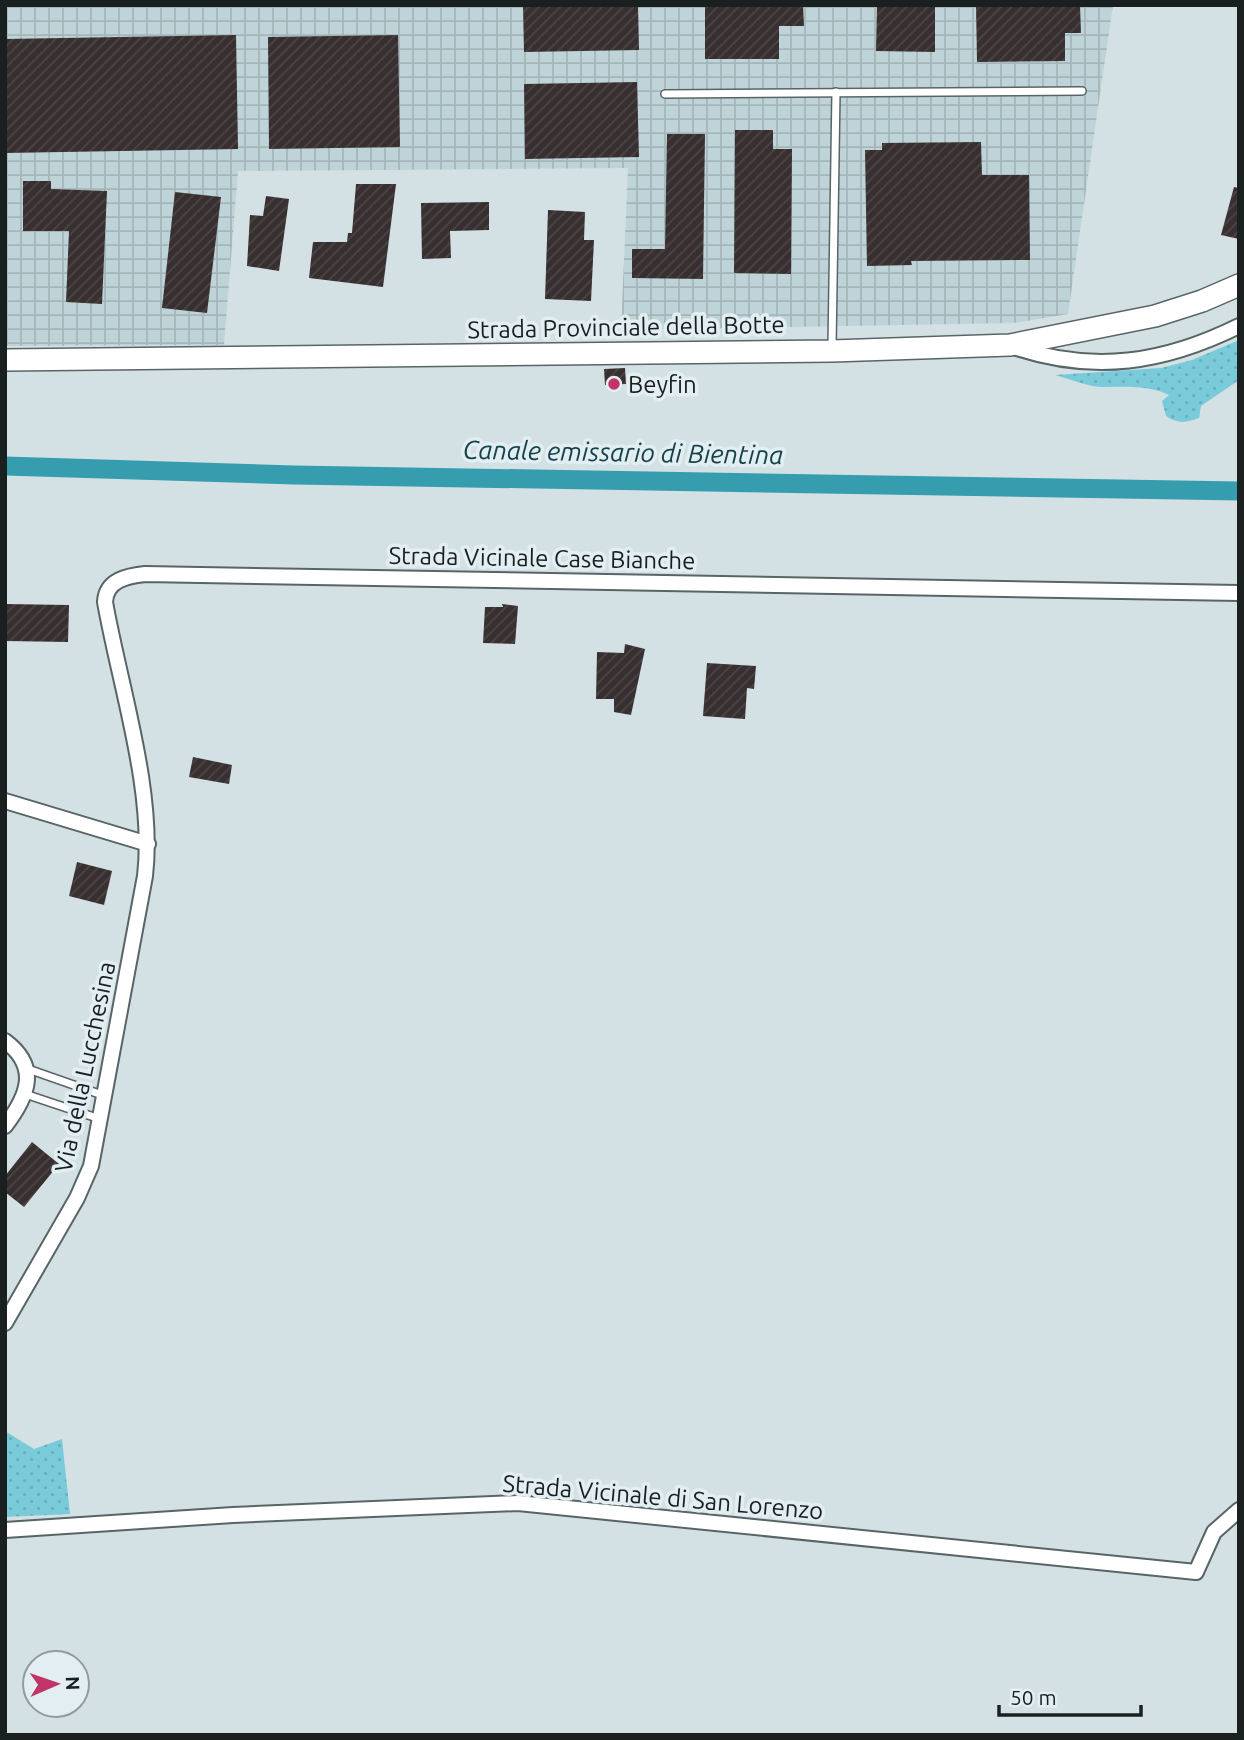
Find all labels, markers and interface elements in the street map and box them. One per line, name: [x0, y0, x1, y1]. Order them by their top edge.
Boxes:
street label: Strada Provinciale della Botte: [467, 311, 785, 343]
place label: Beyfin: [628, 371, 697, 398]
marker: Beyfin: [606, 376, 622, 392]
water label: Canale emissario di Bientina: [463, 435, 783, 469]
street label: Strada Vicinale Case Bianche: [388, 542, 696, 574]
street label: Via della Lucchesina: [49, 959, 121, 1175]
street label: Strada Vicinale di San Lorenzo: [502, 1470, 824, 1524]
north arrow: [21, 1649, 91, 1719]
scale bar: [999, 1674, 1141, 1718]
text: N: [62, 1676, 84, 1691]
text: 50 m: [1010, 1685, 1057, 1709]

